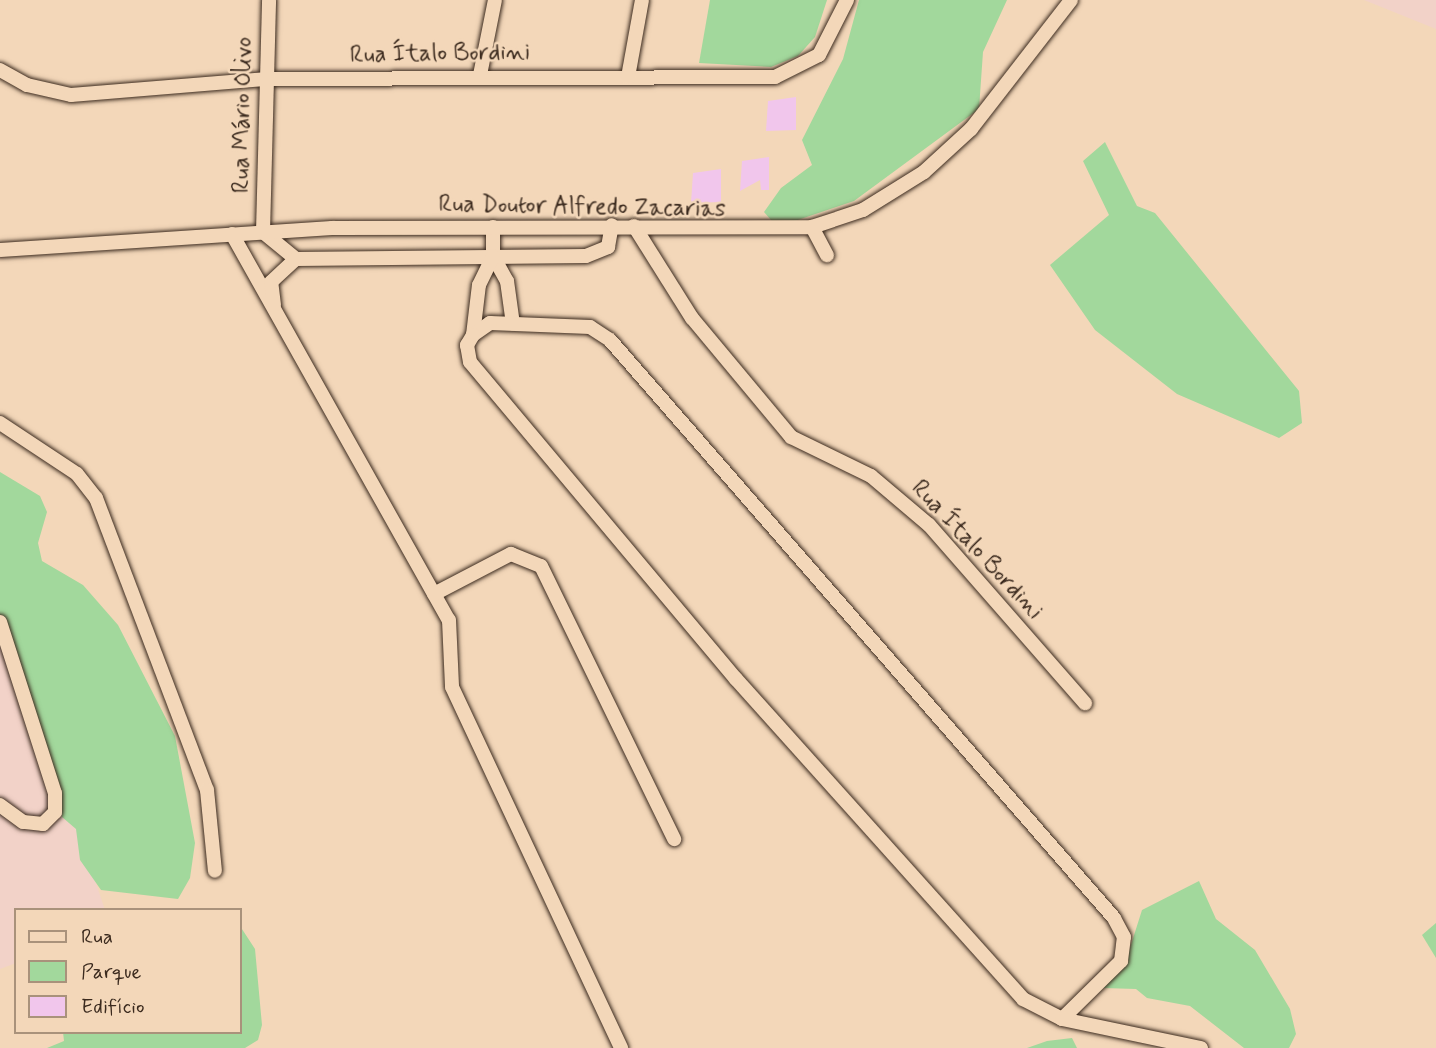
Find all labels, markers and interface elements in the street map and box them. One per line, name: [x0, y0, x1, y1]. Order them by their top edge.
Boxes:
street label: Rua Mário Olivo: [227, 36, 259, 194]
street label: Rua Ítalo Bordini: [353, 38, 527, 70]
street label: Rua Doutor Alfredo Zacarias: [438, 190, 726, 224]
street label: Rua Ítalo Bordini: [907, 476, 1047, 624]
legend: [14, 908, 242, 1034]
text: Rua: [81, 923, 113, 951]
text: Parque: [81, 958, 141, 986]
text: Edifício: [81, 993, 145, 1021]

